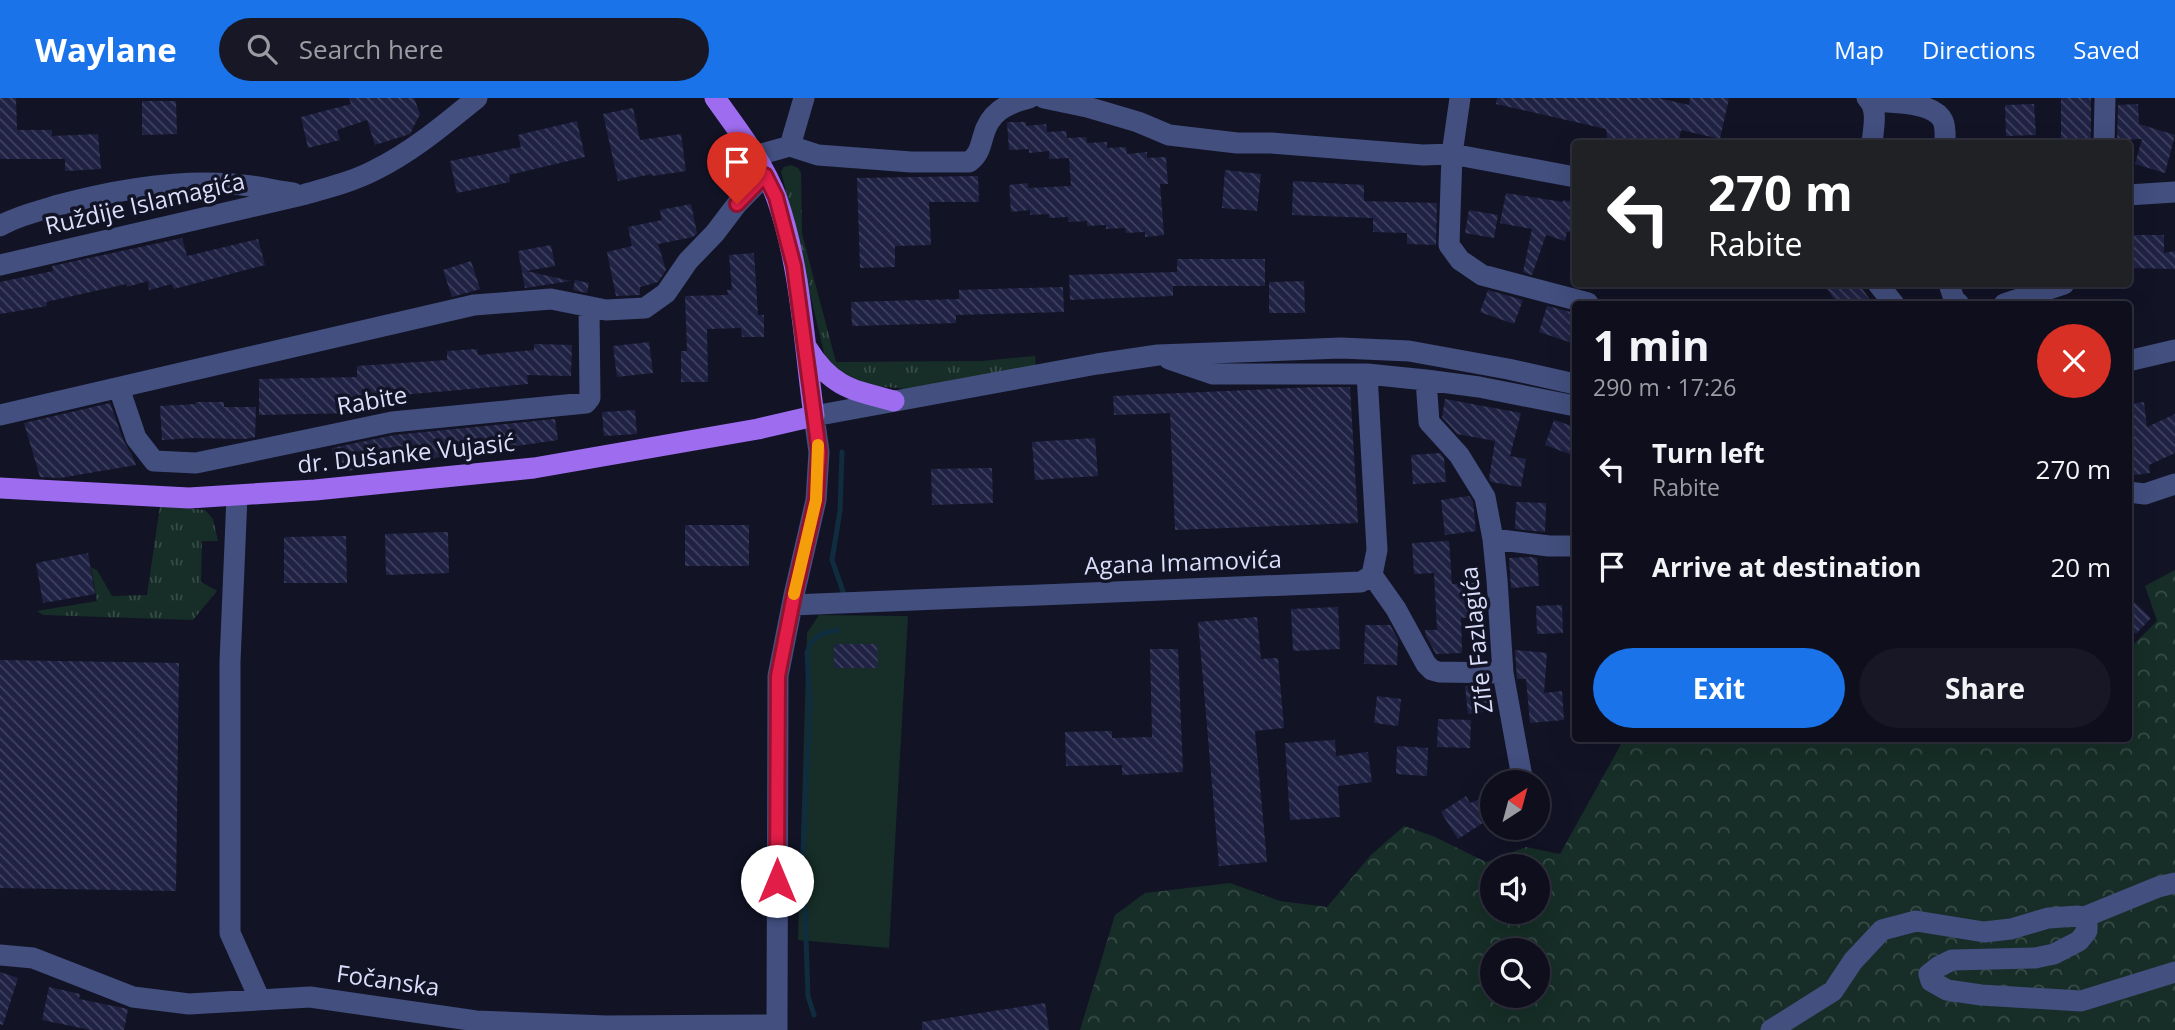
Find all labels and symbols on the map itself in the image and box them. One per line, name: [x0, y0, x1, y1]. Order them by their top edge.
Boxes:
pin: [707, 132, 767, 204]
street label: Ruždije Islamagića: [41, 163, 248, 242]
street label: Rabite: [334, 377, 410, 422]
street label: dr. Dušanke Vujasić: [296, 425, 516, 480]
street label: Agana Imamovića: [1084, 542, 1282, 581]
street label: Zife Fazlagića: [1451, 565, 1500, 715]
north arrow: [1480, 770, 1550, 840]
position arrow: [740, 844, 814, 918]
street label: Fočanska: [335, 956, 442, 1003]

